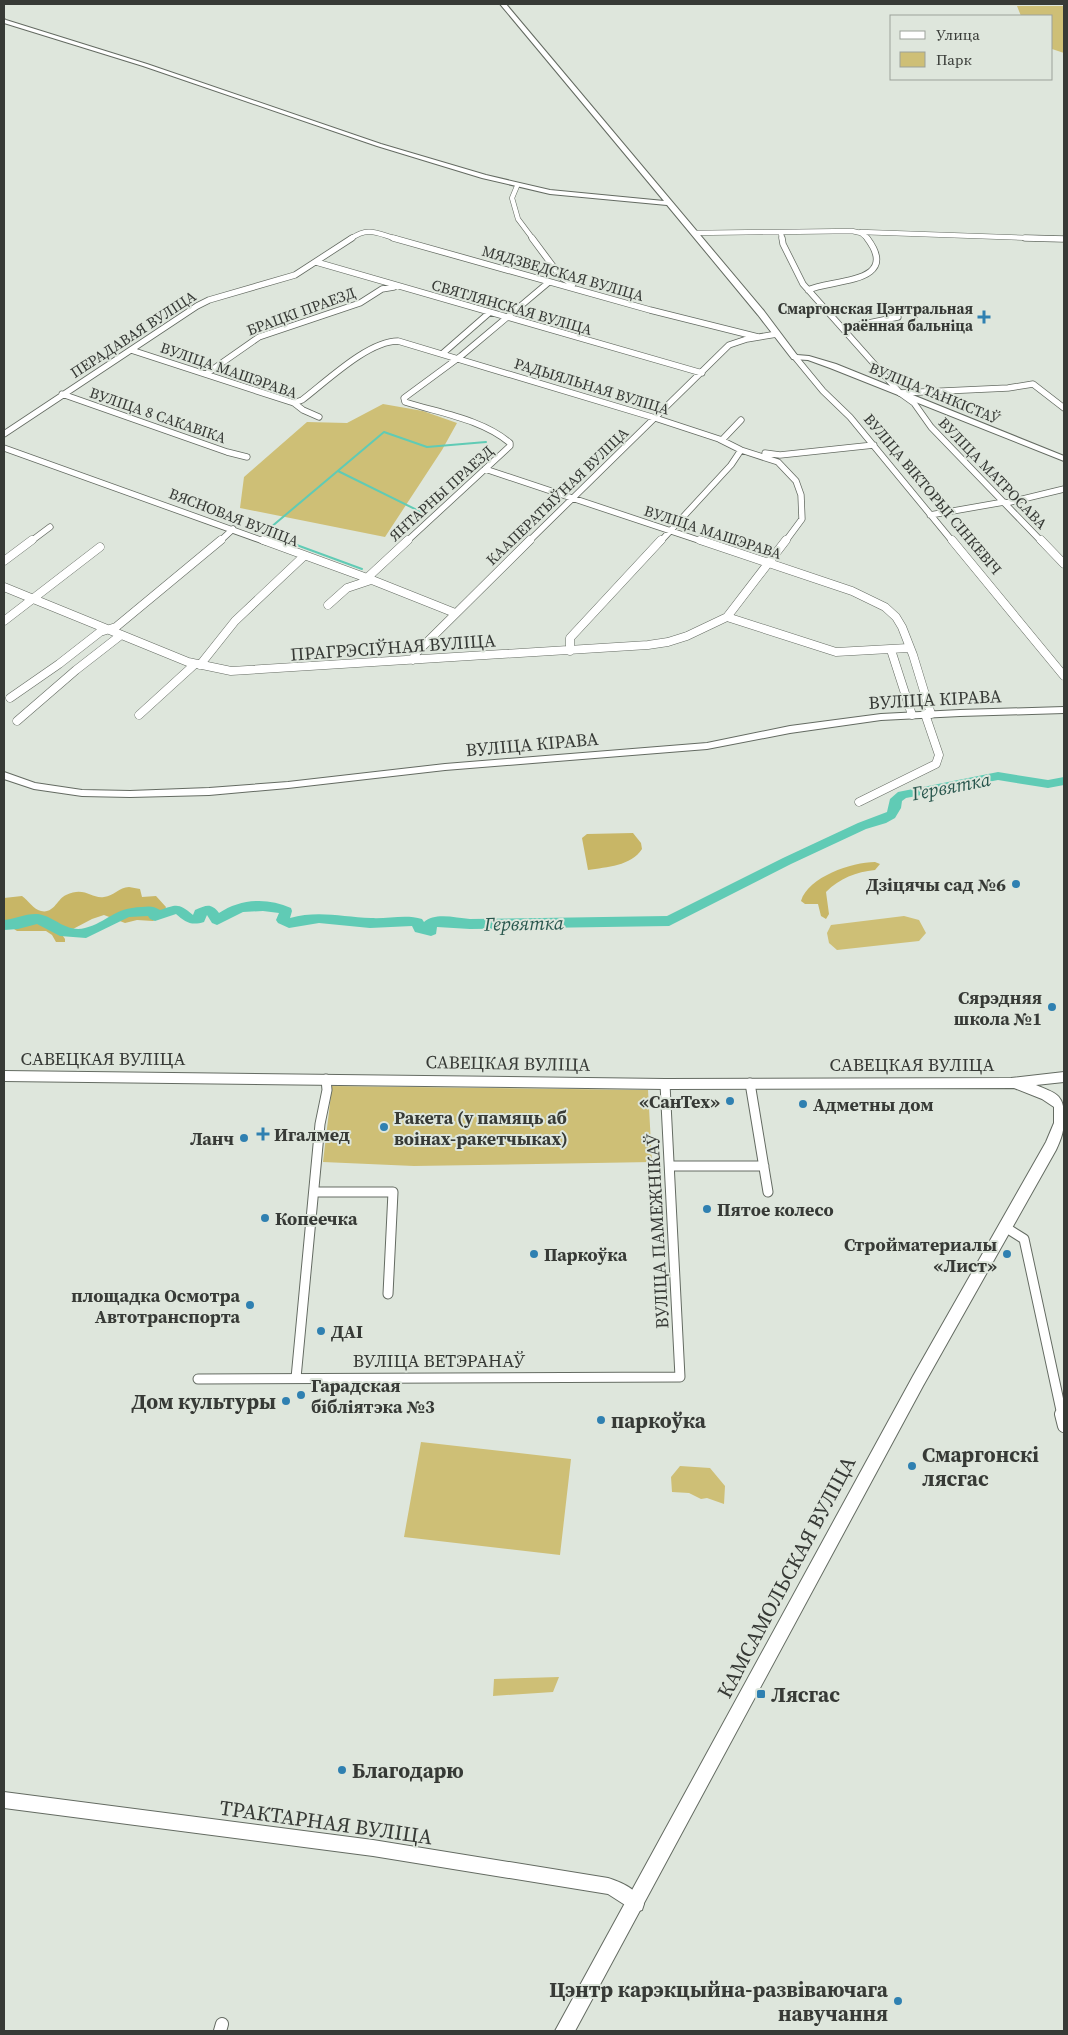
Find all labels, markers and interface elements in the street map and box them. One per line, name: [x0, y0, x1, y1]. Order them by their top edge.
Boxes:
legend: [890, 15, 1053, 80]
text: Улица: [936, 24, 980, 45]
text: Парк: [936, 49, 972, 70]
street label: МЯДЗВЕДСКАЯ ВУЛІЦА: [480, 240, 646, 306]
street label: СВЯТЛЯНСКАЯ ВУЛІЦА: [429, 274, 595, 340]
street label: БРАЦКІ ПРАЕЗД: [244, 282, 358, 340]
street label: ПЕРАДАВАЯ ВУЛІЦА: [66, 285, 200, 383]
place label: Смаргонская Цэнтральная раённая бальніца: [778, 298, 974, 336]
marker: Смаргонская Цэнтральная раённая бальніца: [977, 310, 991, 324]
street label: ВУЛІЦА МАШЭРАВА: [158, 337, 300, 403]
street label: РАДЫЯЛЬНАЯ ВУЛІЦА: [512, 352, 672, 420]
street label: ВУЛІЦА ТАНКІСТАЎ: [866, 357, 1004, 429]
street label: ВУЛІЦА 8 САКАВІКА: [87, 382, 229, 448]
street label: ВУЛІЦА ВІКТОРЫІ СІНКЕВІЧ: [859, 409, 1007, 579]
street label: ВУЛІЦА МАТРОСАВА: [934, 412, 1052, 534]
street label: КААПЕРАТЫЎНАЯ ВУЛІЦА: [481, 422, 633, 570]
street label: ЯНТАРНЫ ПРАЕЗД: [384, 440, 498, 546]
street label: ВЯСНОВАЯ ВУЛІЦА: [166, 483, 302, 551]
street label: ВУЛІЦА МАШЭРАВА: [642, 500, 785, 564]
street label: ПРАГРЭСІЎНАЯ ВУЛІЦА: [290, 627, 497, 667]
street label: ВУЛІЦА КІРАВА: [868, 683, 1002, 715]
street label: ВУЛІЦА КІРАВА: [465, 726, 600, 762]
water label: Гервятка: [908, 766, 993, 807]
place label: Дзіцячы сад №6: [866, 872, 1006, 897]
marker: Дзіцячы сад №6: [1010, 878, 1022, 890]
water label: Гервятка: [483, 909, 564, 937]
place label: Сярэдняя школа №1: [954, 985, 1042, 1031]
marker: Сярэдняя школа №1: [1046, 1001, 1058, 1013]
street label: САВЕЦКАЯ ВУЛІЦА: [21, 1046, 185, 1071]
street label: САВЕЦКАЯ ВУЛІЦА: [425, 1049, 591, 1077]
street label: САВЕЦКАЯ ВУЛІЦА: [830, 1052, 994, 1077]
place label: «СанТех»: [639, 1089, 720, 1114]
place label: Адметны дом: [813, 1092, 934, 1117]
marker: «СанТех»: [724, 1095, 736, 1107]
marker: Адметны дом: [797, 1098, 809, 1110]
place label: Ракета (у памяць аб воінах-ракетчыках): [394, 1105, 568, 1151]
marker: Ракета (у памяць аб воінах-ракетчыках): [378, 1121, 390, 1133]
place label: Игалмед: [274, 1122, 350, 1147]
place label: Ланч: [190, 1126, 234, 1151]
marker: Игалмед: [256, 1127, 270, 1141]
marker: Ланч: [238, 1132, 250, 1144]
street label: ВУЛІЦА ПАМЕЖНІКАЎ: [639, 1133, 675, 1329]
place label: Пятое колесо: [717, 1197, 834, 1222]
marker: Пятое колесо: [701, 1203, 713, 1215]
place label: Копеечка: [275, 1206, 358, 1231]
marker: Копеечка: [259, 1212, 271, 1224]
place label: Стройматериалы «Лист»: [844, 1232, 997, 1278]
place label: Паркоўка: [544, 1242, 628, 1267]
marker: Паркоўка: [528, 1248, 540, 1260]
marker: Стройматериалы «Лист»: [1001, 1248, 1013, 1260]
place label: площадка Осмотра Автотранспорта: [71, 1283, 240, 1329]
marker: площадка Осмотра Автотранспорта: [244, 1299, 256, 1311]
place label: ДАІ: [331, 1319, 363, 1344]
marker: ДАІ: [315, 1325, 327, 1337]
street label: ВУЛІЦА ВЕТЭРАНАЎ: [353, 1348, 525, 1373]
place label: Гарадская бібліятэка №3: [311, 1373, 435, 1419]
place label: Дом культуры: [132, 1387, 276, 1416]
marker: Гарадская бібліятэка №3: [295, 1389, 307, 1401]
marker: Дом культуры: [280, 1395, 292, 1407]
place label: паркоўка: [611, 1406, 707, 1435]
marker: паркоўка: [595, 1414, 607, 1426]
place label: Смаргонскі лясгас: [922, 1440, 1039, 1493]
street label: КАМСАМОЛЬСКАЯ ВУЛІЦА: [710, 1451, 862, 1703]
marker: Смаргонскі лясгас: [906, 1460, 918, 1472]
place label: Лясгас: [771, 1680, 840, 1709]
marker: Лясгас: [755, 1688, 767, 1700]
place label: Благодарю: [352, 1756, 464, 1785]
marker: Благодарю: [336, 1764, 348, 1776]
street label: ТРАКТАРНАЯ ВУЛІЦА: [218, 1793, 434, 1851]
place label: Цэнтр карэкцыйна-развіваючага навучання: [549, 1975, 889, 2028]
marker: Цэнтр карэкцыйна-развіваючага навучання: [892, 1995, 904, 2007]

